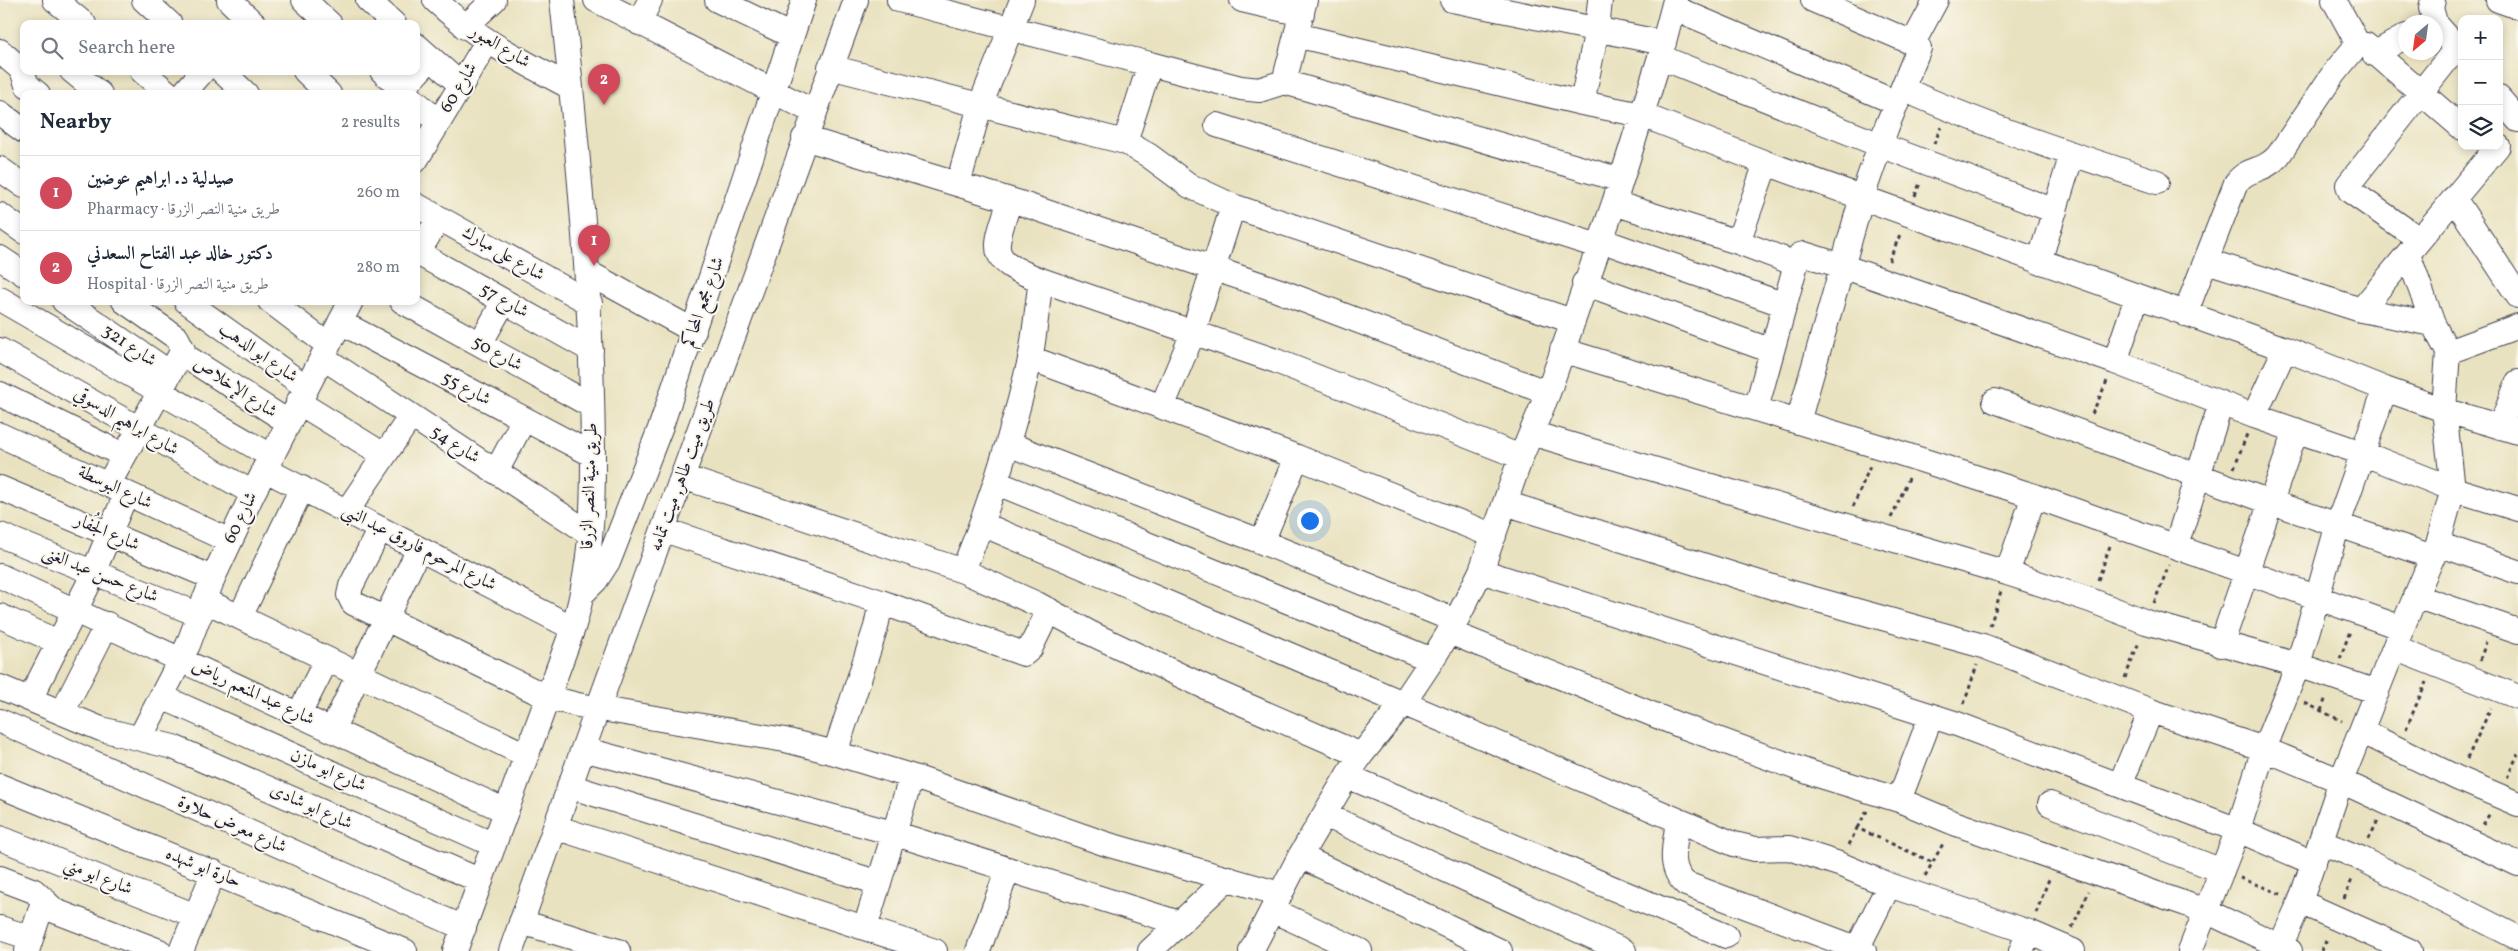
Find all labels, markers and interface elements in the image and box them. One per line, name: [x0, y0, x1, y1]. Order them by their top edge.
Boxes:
north arrow: [2398, 15, 2443, 60]
map controls: [2458, 15, 2503, 150]
button: +: [2458, 15, 2503, 60]
street label: شارع العبور: [463, 18, 535, 76]
search box: [20, 20, 420, 75]
icon: search: [38, 34, 66, 62]
text: Search here: [78, 35, 175, 61]
street label: شارع 60: [434, 58, 485, 118]
button: −: [2458, 60, 2503, 105]
pin: 2: [588, 64, 620, 105]
button: layers: [2458, 105, 2503, 150]
text: Nearby: [40, 108, 111, 137]
text: 2 results: [341, 112, 400, 134]
text: صيدلية د. ابراهيم عوضين: [87, 166, 234, 192]
text: 1: [53, 182, 59, 204]
text: 260 m: [356, 182, 400, 204]
text: Pharmacy · طريق منية النصر الزرقا: [87, 199, 280, 221]
street label: شارع على مبارك: [456, 220, 549, 289]
pin: 1: [578, 225, 610, 266]
text: دكتور خالد عبد الفتاح السعدني: [87, 241, 273, 267]
street label: شارع مجمع المحاكم: [677, 253, 733, 351]
text: 2: [52, 257, 60, 279]
text: 280 m: [356, 257, 400, 279]
text: Hospital · طريق منية النصر الزرقا: [87, 274, 269, 296]
street label: شارع 57: [475, 277, 533, 325]
street label: شارع ابو الدهب: [213, 317, 303, 390]
street label: شارع 321: [96, 319, 161, 374]
street label: شارع 50: [467, 330, 527, 379]
street label: شارع الإخلاص: [188, 352, 282, 425]
street label: شارع 55: [437, 366, 495, 413]
street label: شارع ابراهيم الدسوقي: [67, 382, 183, 466]
street label: طريق ميت طاهر, ميت تمامه: [644, 395, 722, 555]
street label: شارع 54: [425, 420, 485, 471]
street label: طريق منية النصر الزرقا: [575, 422, 605, 550]
street label: شارع البوسطة: [73, 460, 156, 517]
street label: شارع 60: [218, 488, 265, 549]
street label: شارع المرحوم فاروق عبد النبى: [336, 498, 501, 600]
street label: شارع الجُفار: [68, 504, 145, 559]
your location: [1297, 508, 1323, 534]
street label: شارع حسن عبد الغنى: [38, 540, 162, 611]
street label: شارع عبد المنعم رياض: [186, 654, 319, 735]
street label: شارع ابو مازن: [286, 743, 370, 800]
street label: شارع ابو شادى: [265, 778, 356, 837]
street label: شارع معرض حلاوة: [173, 790, 291, 861]
street label: حارة ابو شهده: [162, 842, 244, 894]
street label: شارع ابو مني: [59, 852, 136, 905]

